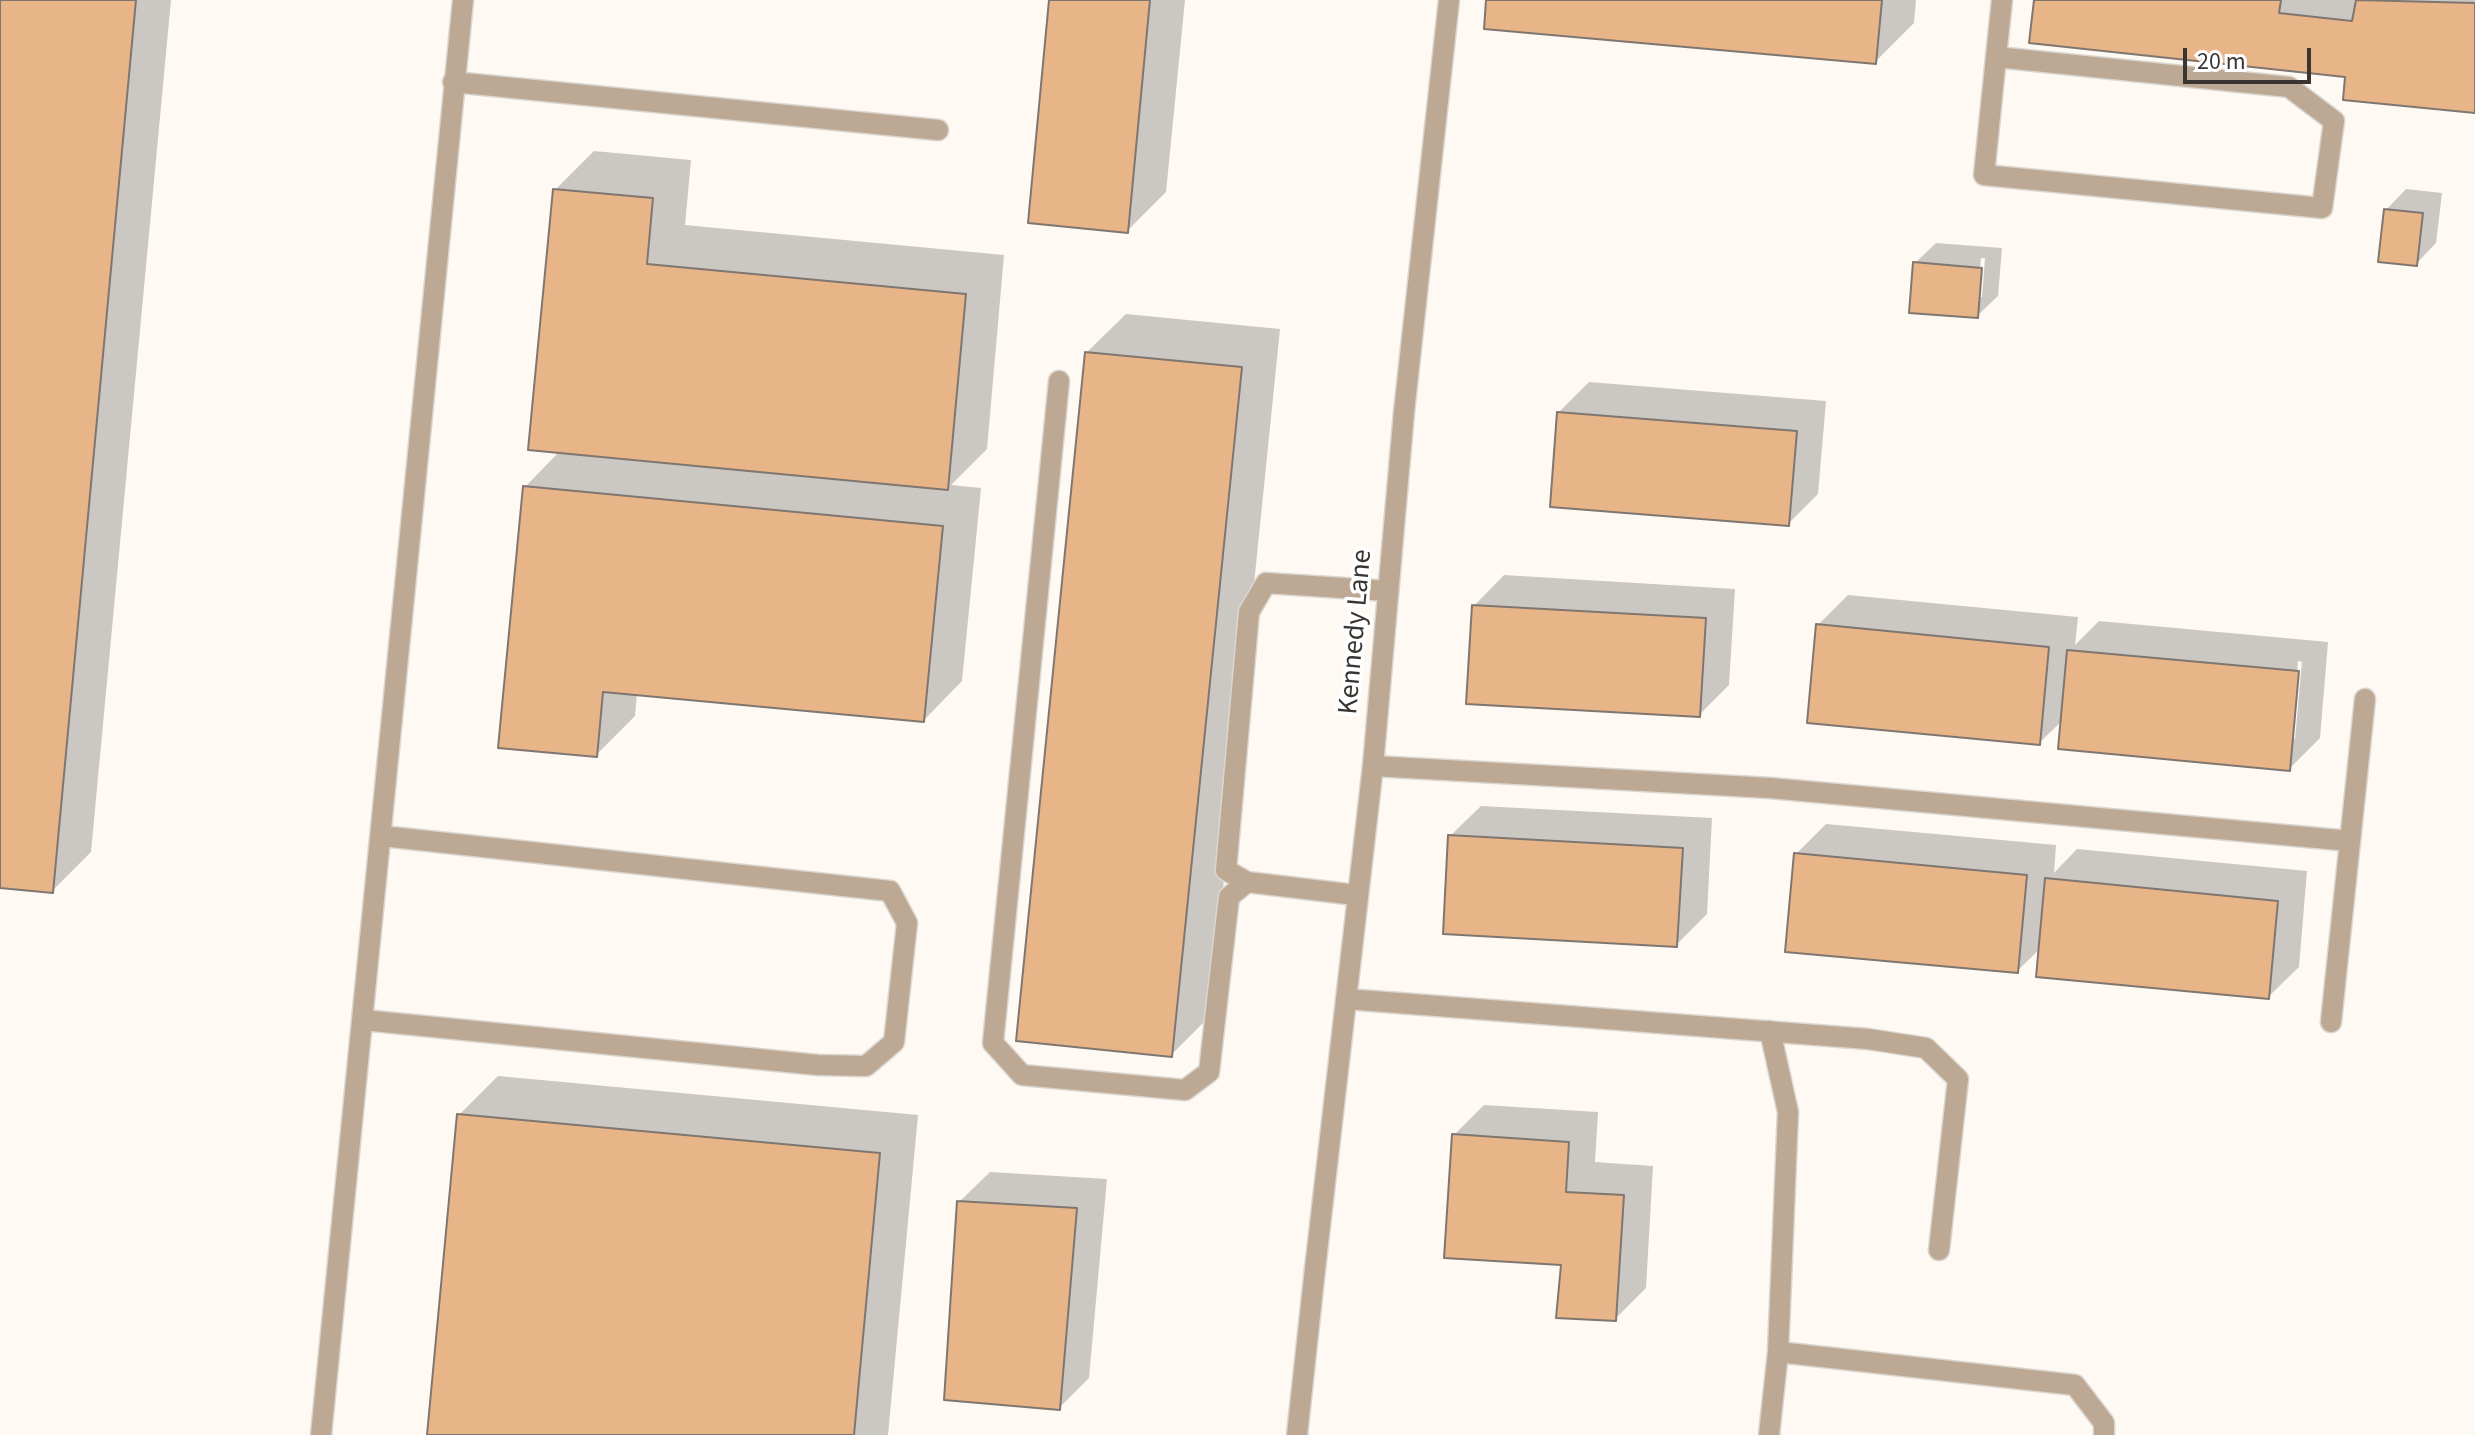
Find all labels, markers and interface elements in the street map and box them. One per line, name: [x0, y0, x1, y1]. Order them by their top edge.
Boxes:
scale bar: [2187, 32, 2315, 82]
text: 20 m: [2197, 44, 2246, 79]
street label: Kennedy Lane: [1333, 548, 1381, 716]

